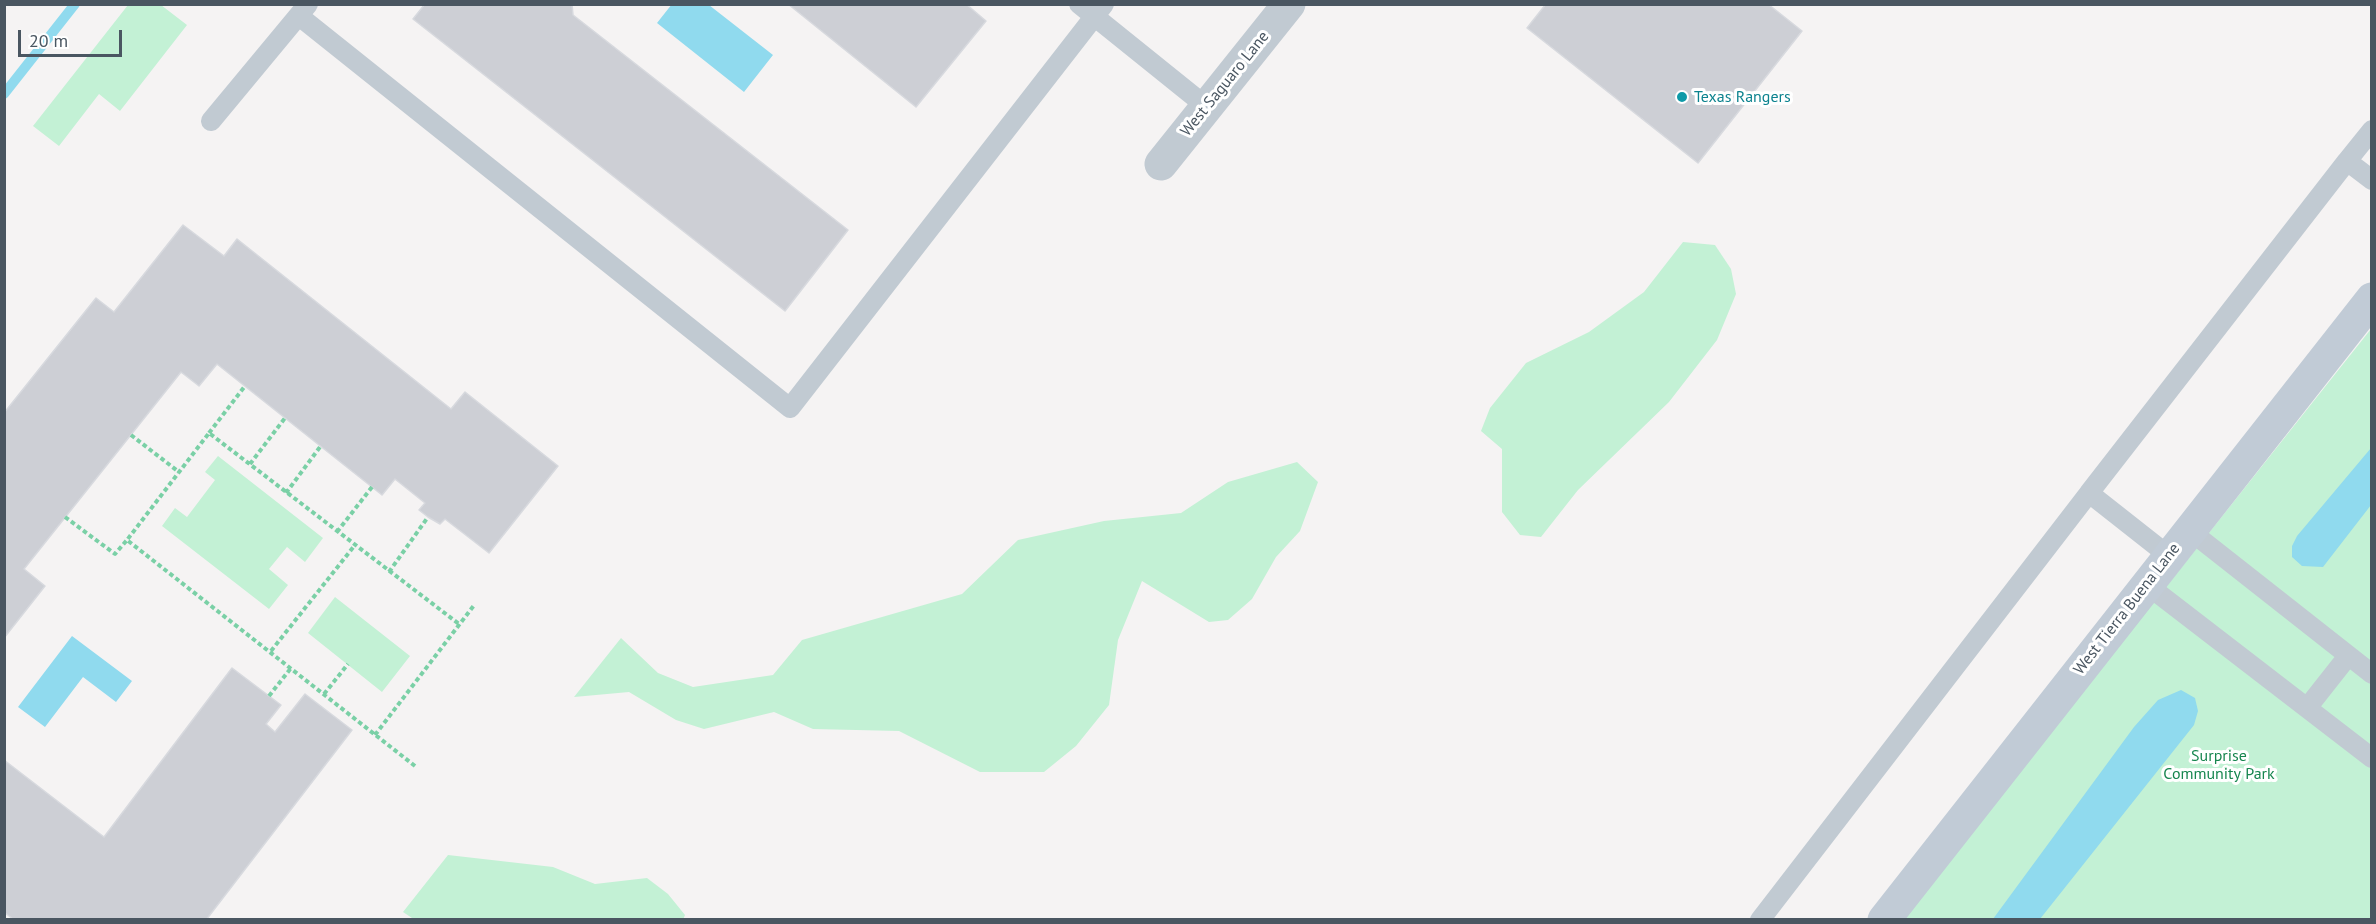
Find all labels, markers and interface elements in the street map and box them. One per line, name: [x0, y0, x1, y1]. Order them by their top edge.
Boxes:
scale bar: [21, 18, 124, 56]
street label: West Saguaro Lane: [1177, 28, 1273, 140]
text: 20 m: [29, 29, 68, 52]
place label: Texas Rangers: [1694, 87, 1791, 107]
marker: Texas Rangers: [1675, 90, 1689, 104]
street label: West Tierra Buena Lane: [2070, 540, 2184, 678]
park label: Surprise Community Park: [2163, 746, 2275, 784]

